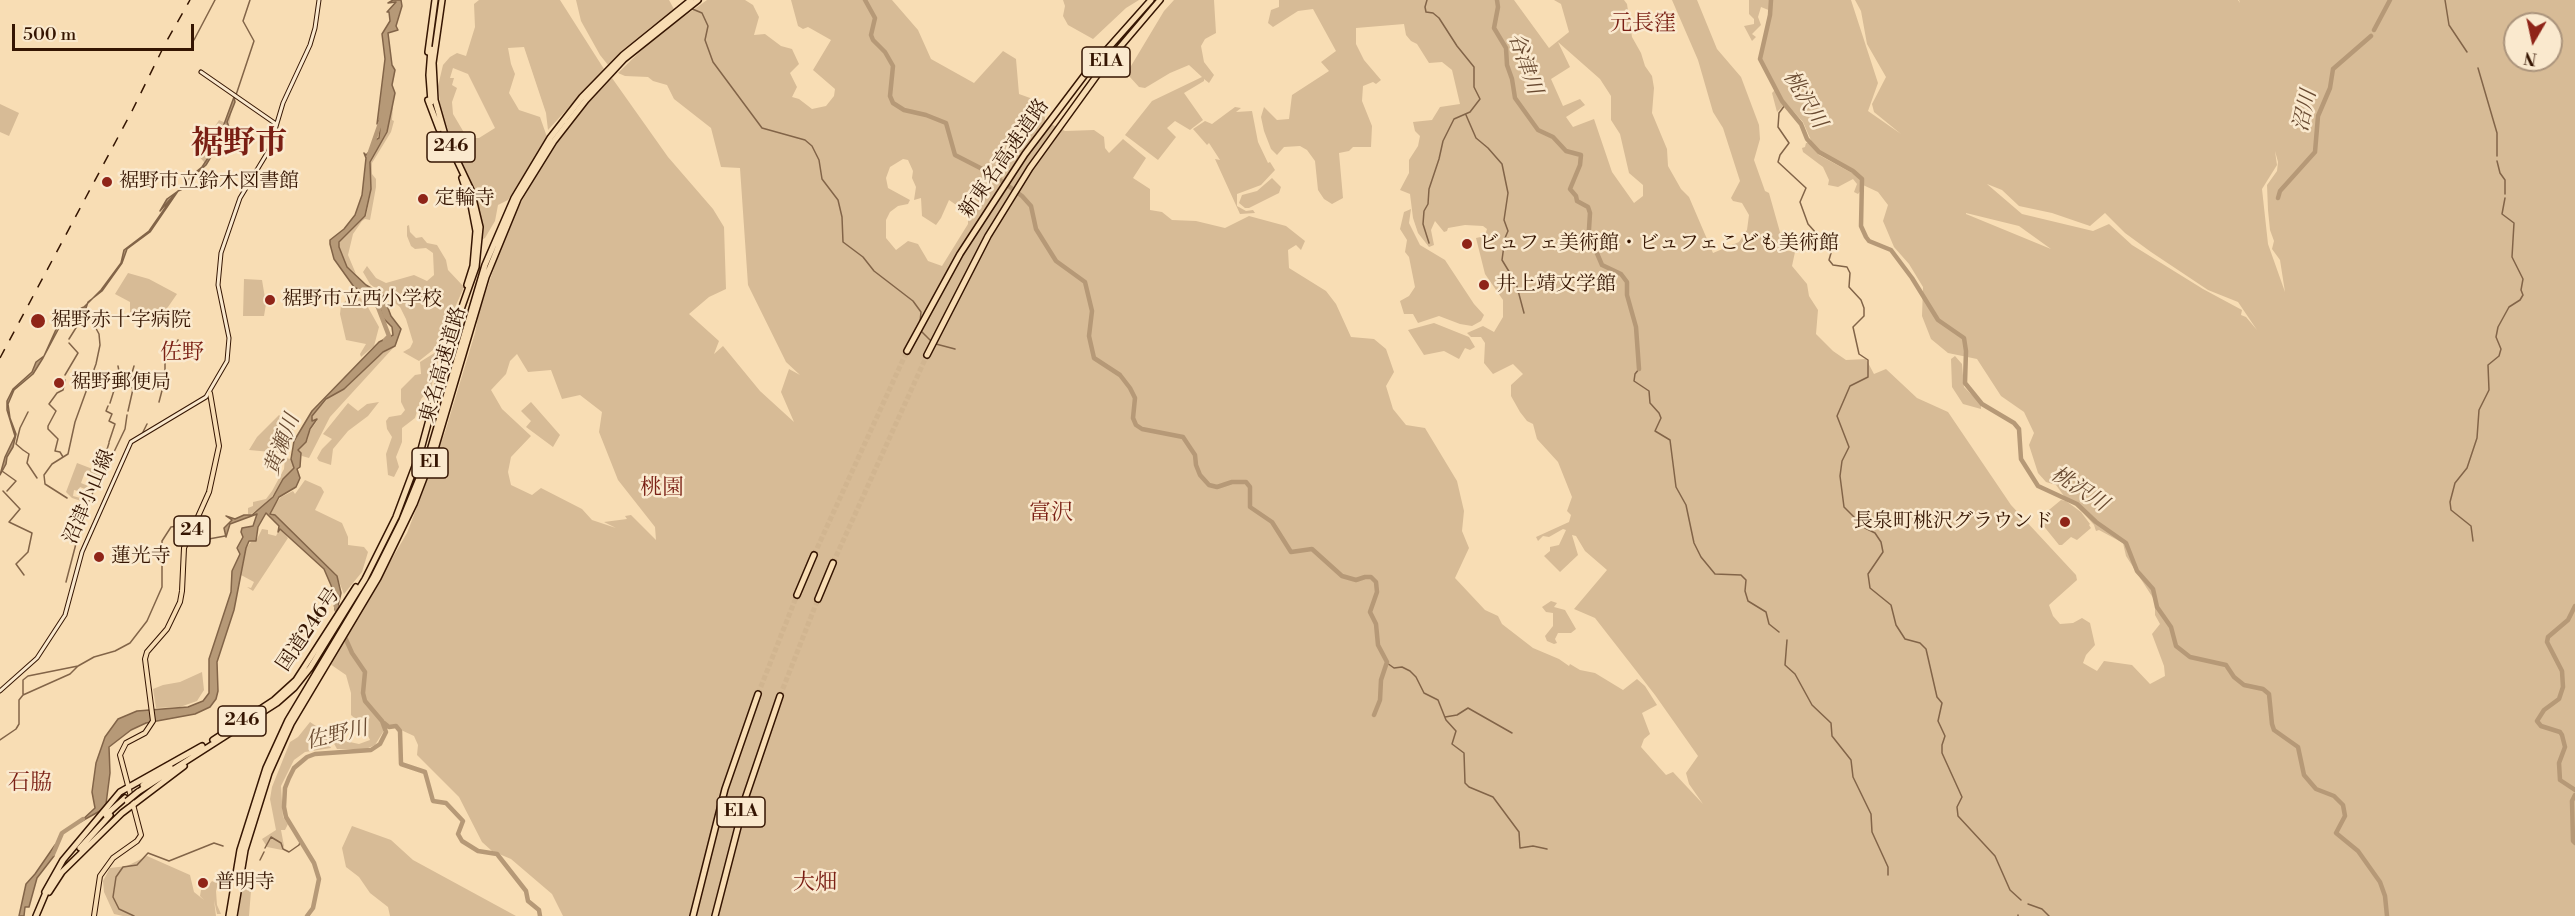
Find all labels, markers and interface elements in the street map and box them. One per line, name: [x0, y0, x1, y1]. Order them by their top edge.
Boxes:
scale bar: [15, 12, 196, 50]
district label: 元長窪: [1610, 12, 1676, 38]
north arrow: [2503, 12, 2563, 72]
text: 500 m: [23, 23, 76, 46]
water label: 谷津川: [1502, 30, 1546, 98]
road number: E1A: [1082, 47, 1130, 77]
text: N: [2523, 47, 2538, 69]
water label: 桃沢川: [1777, 67, 1831, 133]
water label: 沼川: [2289, 88, 2323, 134]
street label: 新東名高速道路: [955, 95, 1055, 223]
district label: 裾野市: [191, 126, 287, 164]
road number: 246: [427, 132, 475, 162]
place label: 裾野市立鈴木図書館: [119, 170, 299, 194]
marker: 裾野市立鈴木図書館: [100, 175, 114, 189]
place label: 定輪寺: [435, 187, 495, 211]
marker: 定輪寺: [416, 192, 430, 206]
place label: ビュフェ美術館・ビュフェこども美術館: [1479, 232, 1839, 256]
marker: ビュフェ美術館・ビュフェこども美術館: [1460, 237, 1474, 251]
place label: 井上靖文学館: [1496, 273, 1616, 297]
marker: 井上靖文学館: [1477, 278, 1491, 292]
place label: 裾野市立西小学校: [282, 288, 442, 312]
marker: 裾野市立西小学校: [263, 293, 277, 307]
street label: 東名高速道路: [416, 304, 472, 426]
place label: 裾野赤十字病院: [51, 309, 191, 333]
marker: 裾野赤十字病院: [29, 312, 47, 330]
district label: 佐野: [160, 341, 204, 367]
place label: 裾野郵便局: [71, 371, 171, 395]
marker: 裾野郵便局: [52, 376, 66, 390]
water label: 黄瀬川: [260, 411, 306, 479]
street label: 沼津小山線: [59, 446, 121, 548]
road number: E1: [412, 448, 448, 478]
water label: 桃沢川: [2046, 462, 2112, 518]
district label: 桃園: [640, 476, 684, 502]
district label: 富沢: [1029, 501, 1073, 527]
place label: 長泉町桃沢グラウンド: [1853, 510, 2053, 534]
marker: 長泉町桃沢グラウンド: [2058, 515, 2072, 529]
road number: 24: [174, 516, 210, 546]
place label: 蓮光寺: [111, 545, 171, 569]
marker: 蓮光寺: [92, 550, 106, 564]
street label: 国道246号: [272, 584, 346, 676]
road number: 246: [218, 706, 266, 736]
water label: 佐野川: [303, 717, 371, 755]
district label: 石脇: [8, 771, 52, 797]
road number: E1A: [717, 797, 765, 827]
place label: 普明寺: [215, 871, 275, 895]
district label: 大畑: [793, 871, 837, 897]
marker: 普明寺: [196, 876, 210, 890]

